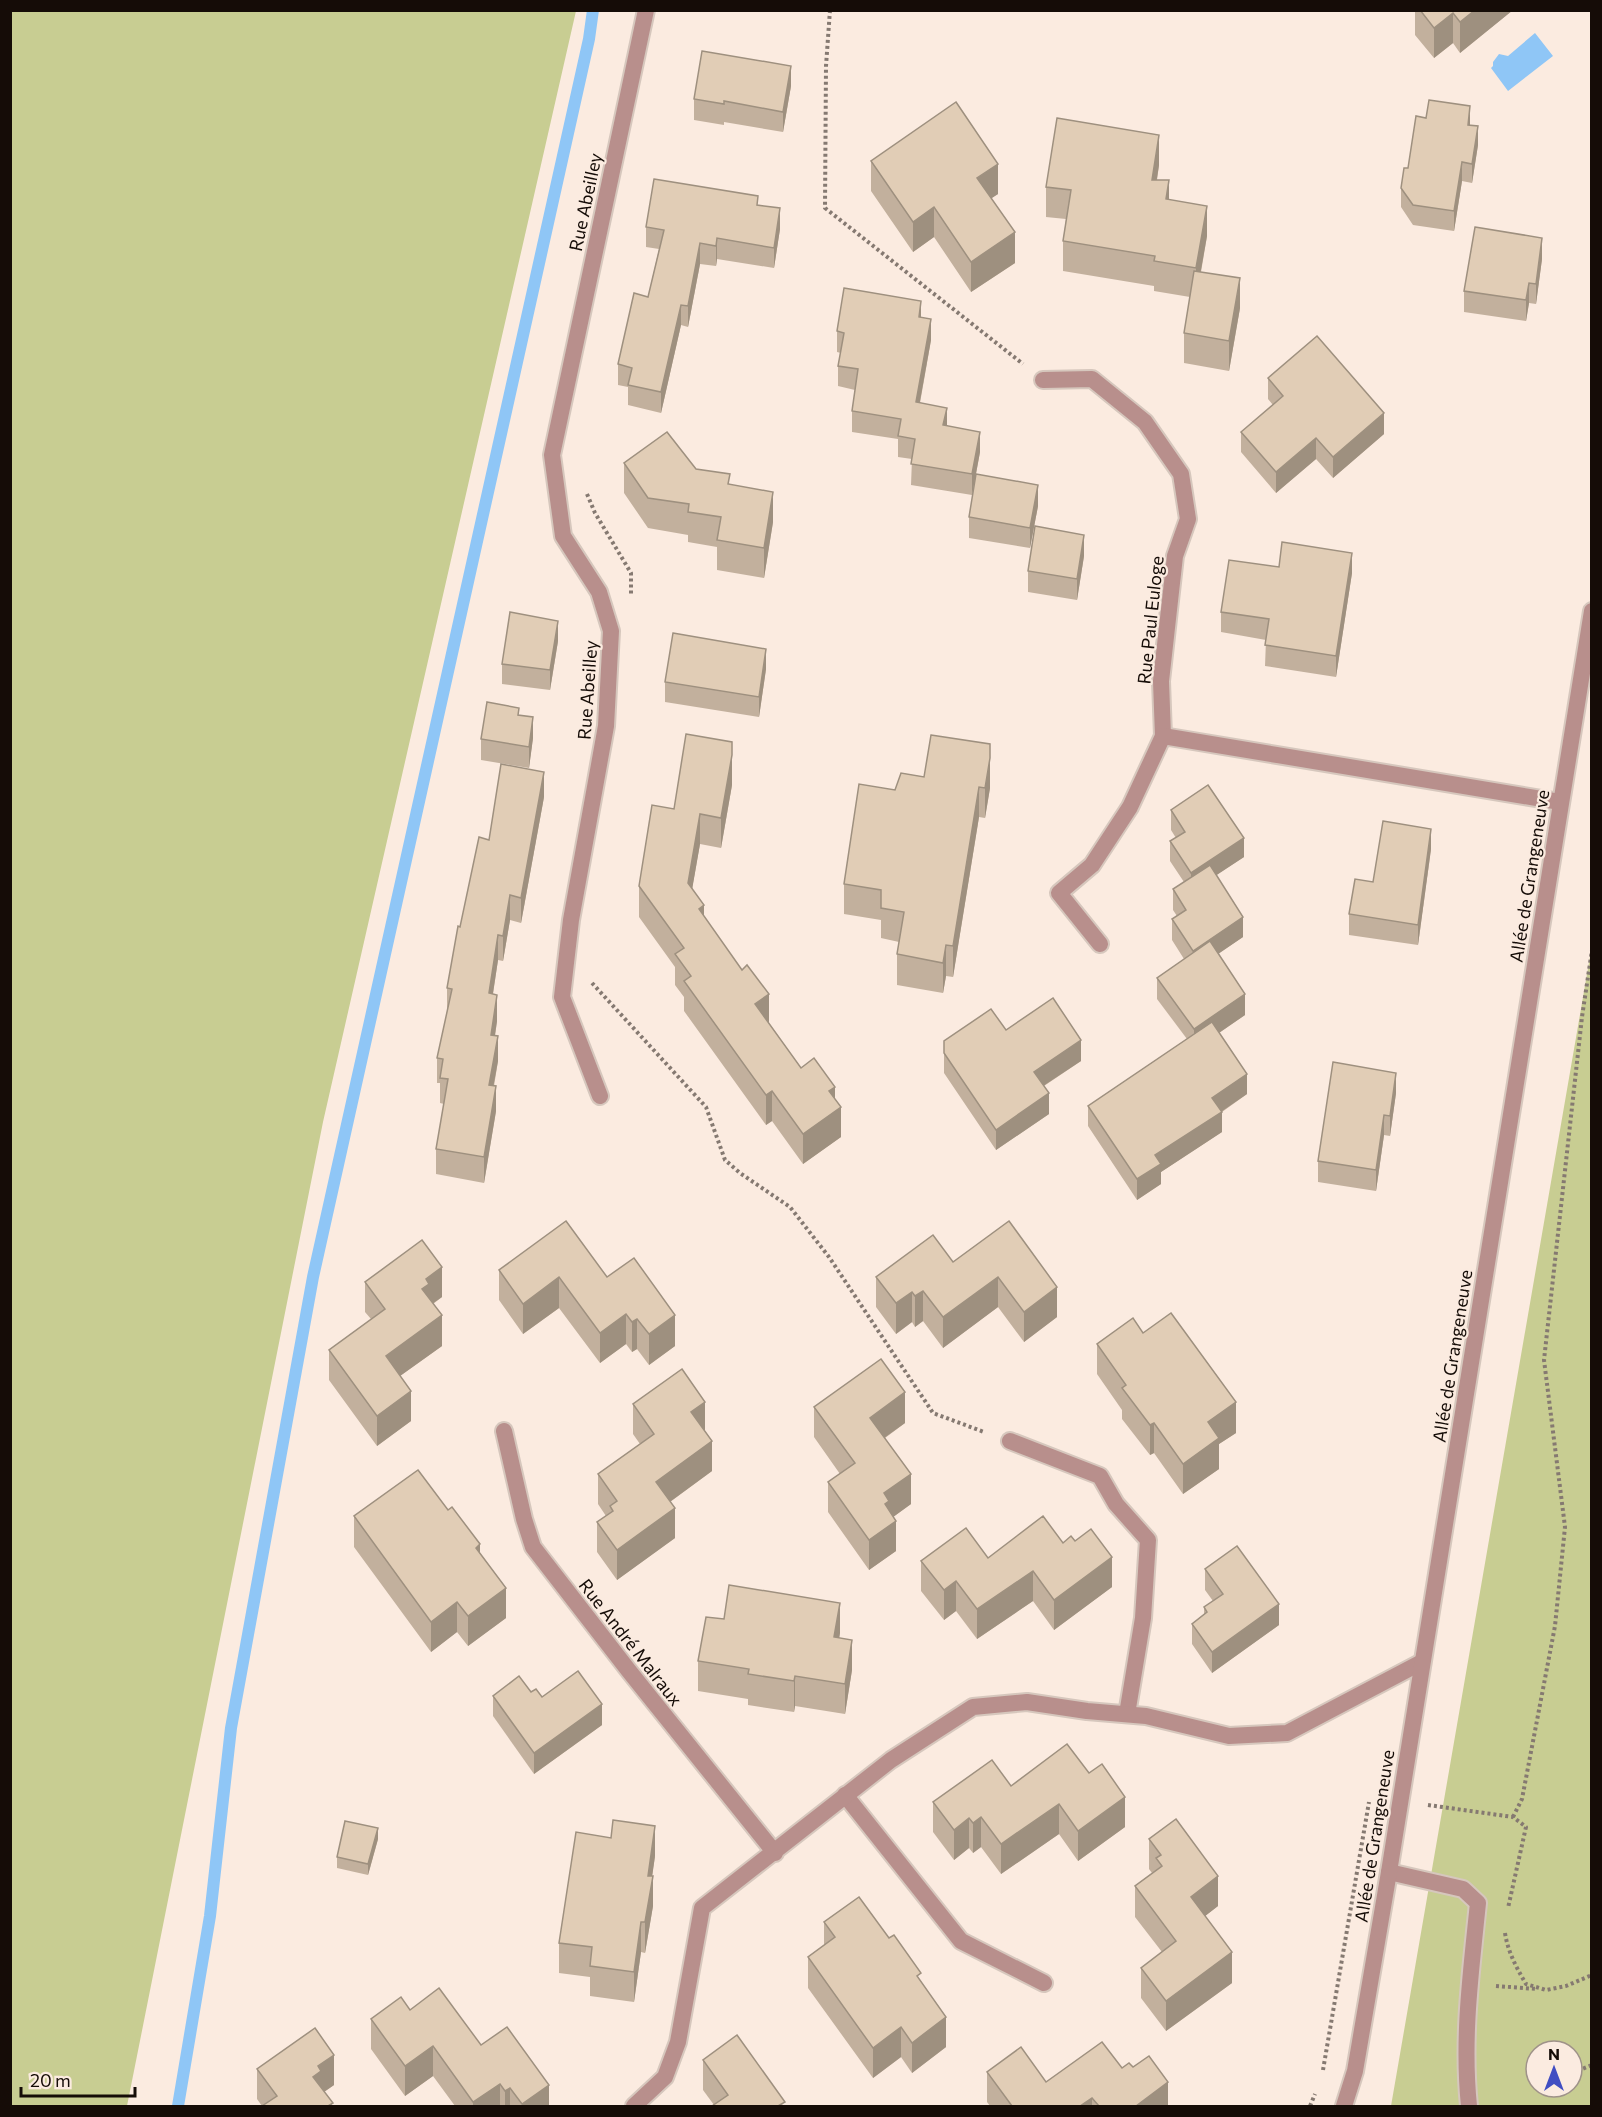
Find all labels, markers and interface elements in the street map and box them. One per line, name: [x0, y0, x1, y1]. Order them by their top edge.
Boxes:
street label: Rue Abeilley: [564, 151, 606, 253]
street label: Rue Paul Euloge: [1132, 555, 1168, 685]
street label: Rue Abeilley: [573, 639, 601, 741]
street label: Allée de Grangeneuve: [1504, 788, 1554, 964]
street label: Allée de Grangeneuve: [1427, 1268, 1477, 1444]
street label: Rue André Malraux: [575, 1574, 688, 1710]
street label: Allée de Grangeneuve: [1349, 1748, 1399, 1924]
north arrow: [1524, 2039, 1584, 2099]
text: N: [1548, 2044, 1560, 2063]
scale bar: [21, 2060, 135, 2098]
text: 20 m: [30, 2069, 71, 2091]

